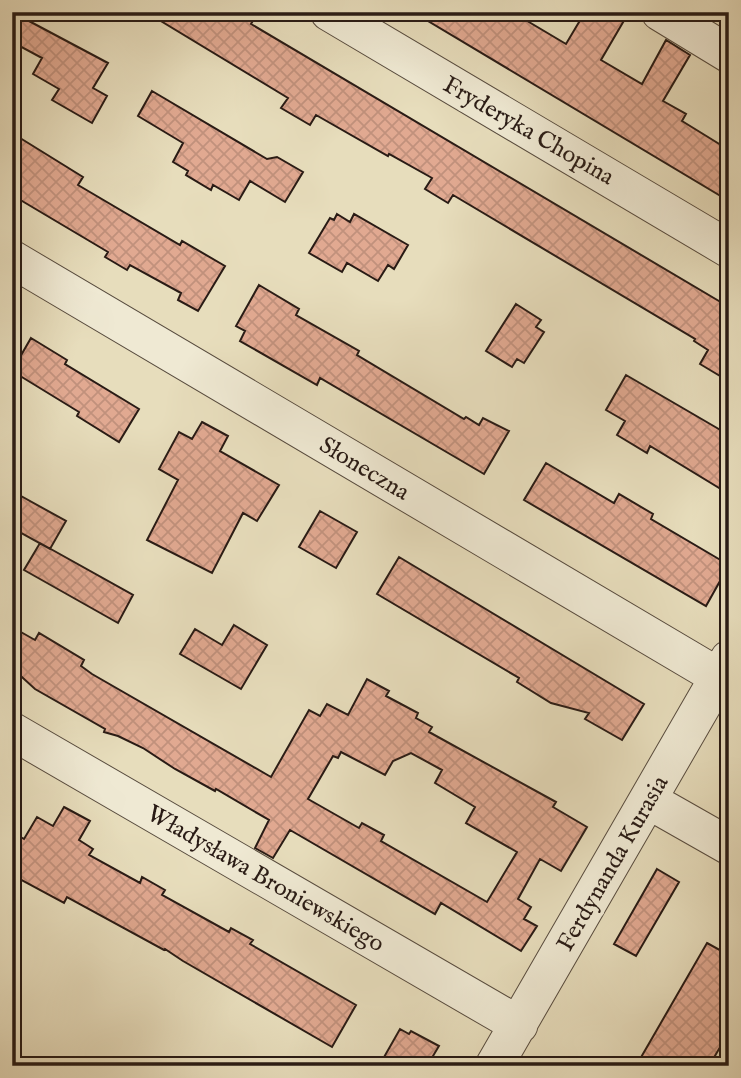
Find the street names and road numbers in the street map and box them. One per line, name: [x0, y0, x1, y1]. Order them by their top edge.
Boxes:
street label: Fryderyka Chopina: [437, 70, 620, 193]
street label: Słoneczna: [313, 430, 416, 509]
street label: Ferdynanda Kurasia: [550, 770, 677, 957]
street label: Władysława Broniewskiego: [141, 799, 390, 960]

